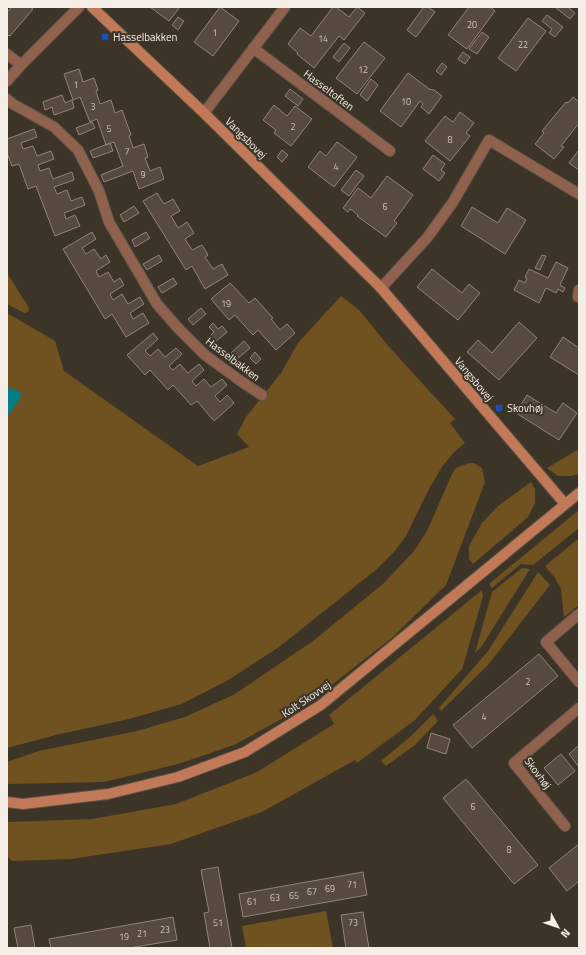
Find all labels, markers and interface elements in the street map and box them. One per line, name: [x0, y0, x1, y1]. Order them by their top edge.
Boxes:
house number: 20: [467, 18, 477, 31]
house number: 1: [212, 26, 218, 39]
place label: Hasselbakken: [113, 29, 178, 45]
marker: Hasselbakken: [100, 32, 110, 42]
house number: 14: [318, 32, 328, 45]
house number: 22: [518, 38, 528, 51]
house number: 12: [358, 63, 368, 76]
street label: Hasseltoften: [300, 66, 358, 114]
house number: 1: [73, 78, 79, 91]
house number: 10: [401, 95, 411, 108]
house number: 3: [90, 100, 96, 113]
street label: Vangsbovej: [222, 114, 270, 162]
house number: 2: [290, 120, 296, 133]
house number: 5: [106, 122, 112, 135]
house number: 8: [447, 133, 453, 146]
house number: 7: [124, 145, 130, 158]
house number: 4: [333, 160, 339, 173]
house number: 9: [140, 168, 146, 181]
house number: 6: [382, 200, 388, 213]
house number: 19: [221, 297, 231, 310]
street label: Hasselbakken: [202, 333, 264, 385]
street label: Vangsbovej: [451, 354, 497, 404]
place label: Skovhøj: [507, 400, 543, 416]
marker: Skovhøj: [494, 403, 504, 413]
house number: 2: [525, 675, 531, 688]
street label: Kolt Skovvej: [278, 677, 334, 721]
house number: 4: [481, 710, 487, 723]
street label: Skovhøj: [521, 754, 555, 792]
house number: 6: [470, 800, 476, 813]
house number: 8: [506, 843, 512, 856]
house number: 71: [347, 878, 357, 891]
house number: 69: [325, 882, 335, 895]
house number: 67: [307, 885, 317, 898]
house number: 65: [289, 889, 299, 902]
house number: 63: [270, 891, 280, 904]
house number: 61: [247, 895, 257, 908]
north arrow: [538, 907, 578, 947]
house number: 51: [213, 916, 223, 929]
house number: 73: [348, 916, 358, 929]
house number: 23: [160, 923, 170, 936]
text: N: [557, 925, 574, 941]
house number: 21: [137, 927, 147, 940]
house number: 19: [119, 930, 129, 943]

